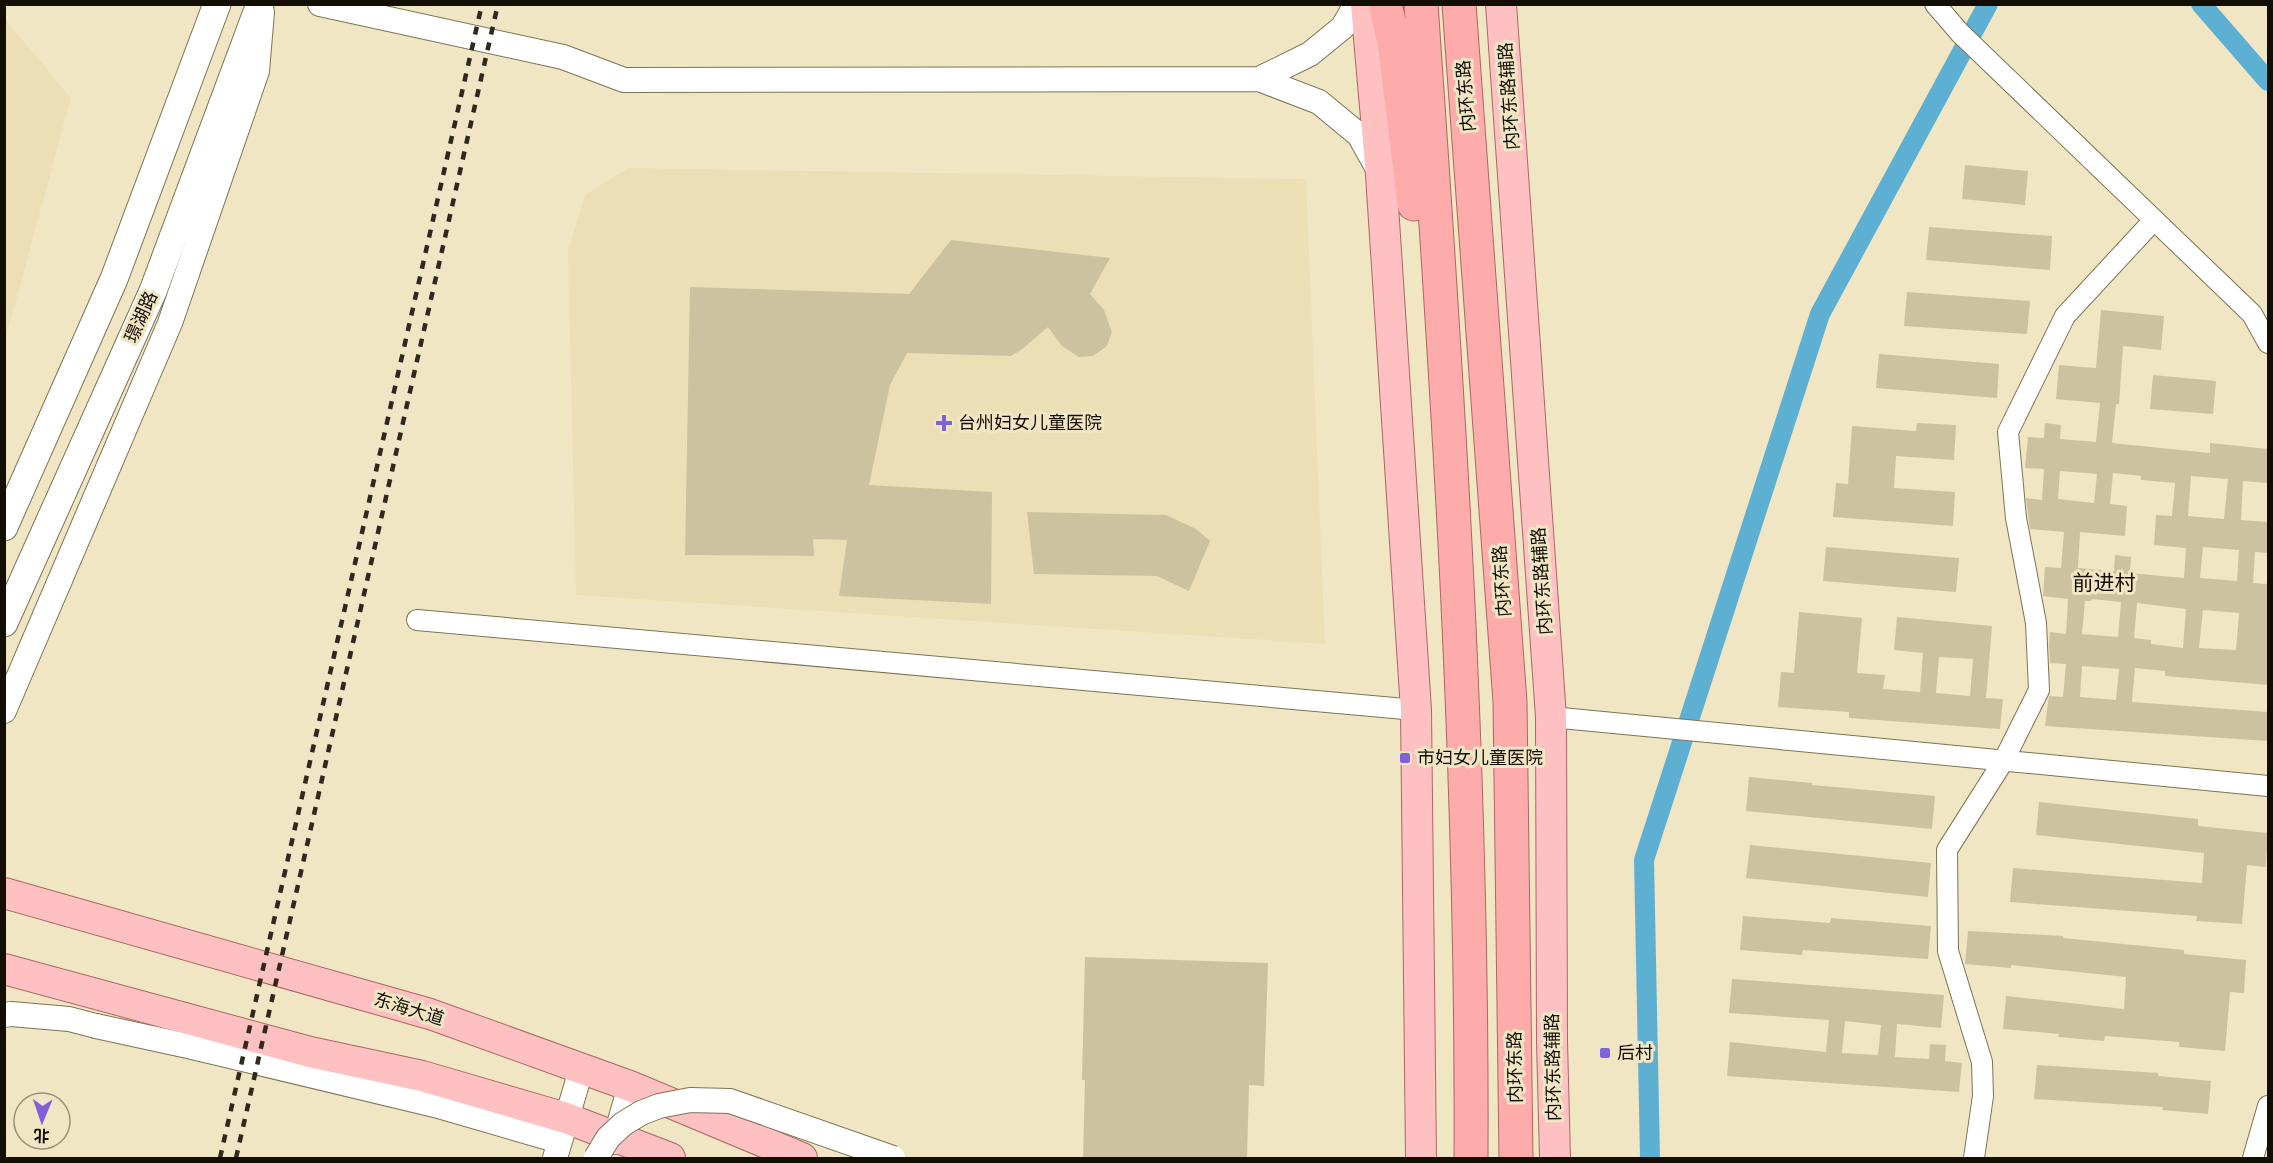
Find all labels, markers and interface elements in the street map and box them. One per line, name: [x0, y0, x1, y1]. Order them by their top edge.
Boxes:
street label: 内环东路辅路: [1494, 41, 1524, 151]
street label: 内环东路: [1452, 59, 1480, 133]
street label: 璟湖路: [120, 288, 162, 346]
place label: 台州妇女儿童医院: [958, 412, 1102, 434]
marker: 台州妇女儿童医院: [935, 414, 953, 432]
street label: 内环东路辅路: [1527, 526, 1557, 636]
street label: 内环东路: [1489, 544, 1515, 618]
district label: 前进村: [2073, 570, 2136, 595]
place label: 市妇女儿童医院: [1417, 747, 1543, 769]
marker: 市妇女儿童医院: [1398, 751, 1412, 765]
street label: 东海大道: [371, 988, 447, 1030]
street label: 内环东路辅路: [1541, 1013, 1565, 1121]
street label: 内环东路: [1503, 1031, 1527, 1103]
place label: 后村: [1617, 1042, 1653, 1064]
marker: 后村: [1598, 1046, 1612, 1060]
north arrow: [12, 1091, 72, 1151]
text: 北: [33, 1126, 50, 1145]

